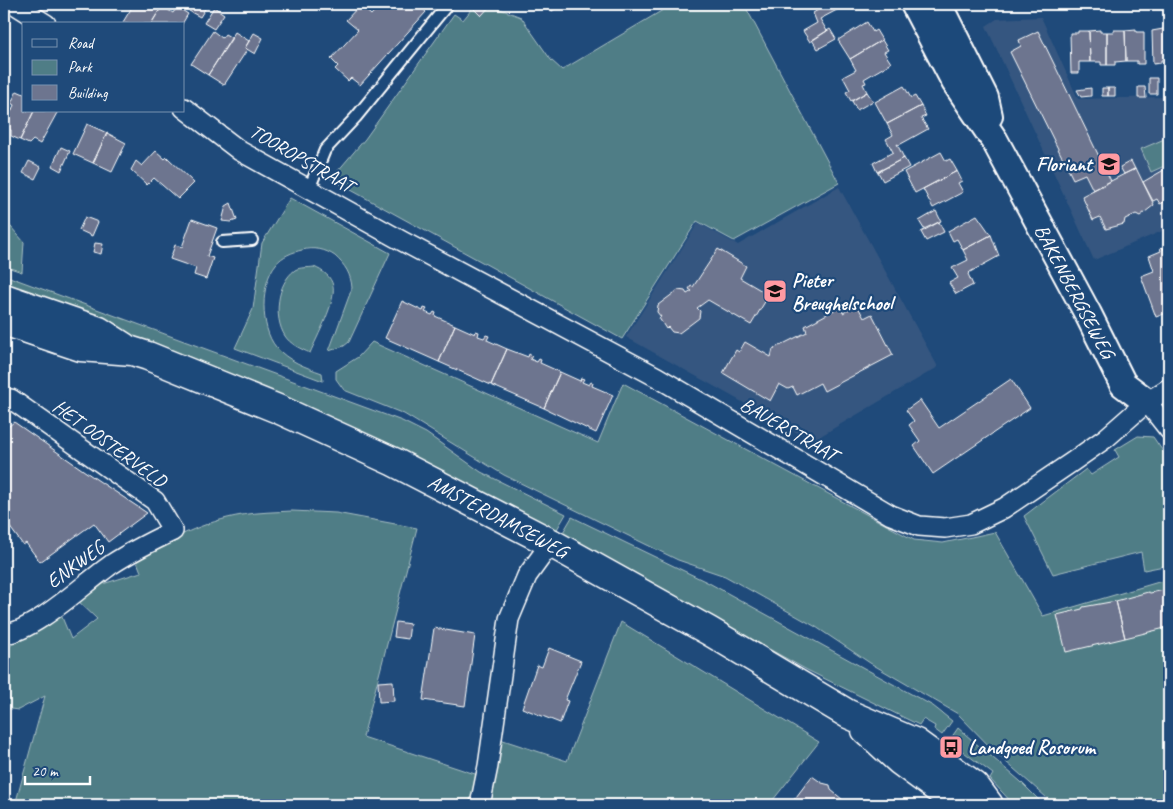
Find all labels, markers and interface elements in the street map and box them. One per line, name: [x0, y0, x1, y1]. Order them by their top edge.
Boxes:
legend: [22, 22, 185, 112]
text: Road: [68, 34, 95, 53]
text: Park: [68, 58, 93, 77]
text: Building: [68, 84, 108, 103]
street label: TOOROPSTRAAT: [245, 119, 362, 200]
school or university icon: Floriant: [1096, 151, 1122, 177]
place label: Floriant: [1036, 152, 1094, 177]
street label: BAKENBERGSEWEG: [1029, 220, 1122, 365]
place label: Pieter Breughelschool: [792, 268, 896, 316]
school or university icon: Pieter Breughelschool: [762, 278, 788, 304]
street label: BAUERSTRAAT: [736, 392, 846, 470]
street label: HET OOSTERVELD: [48, 394, 173, 494]
street label: AMSTERDAMSEWEG: [424, 469, 574, 565]
street label: ENKWEG: [41, 534, 111, 594]
bus stop icon: Landgoed Rosorum: [938, 734, 964, 760]
place label: Landgoed Rosorum: [968, 735, 1096, 760]
scale bar: [25, 754, 90, 786]
text: 20 m: [32, 762, 59, 781]

